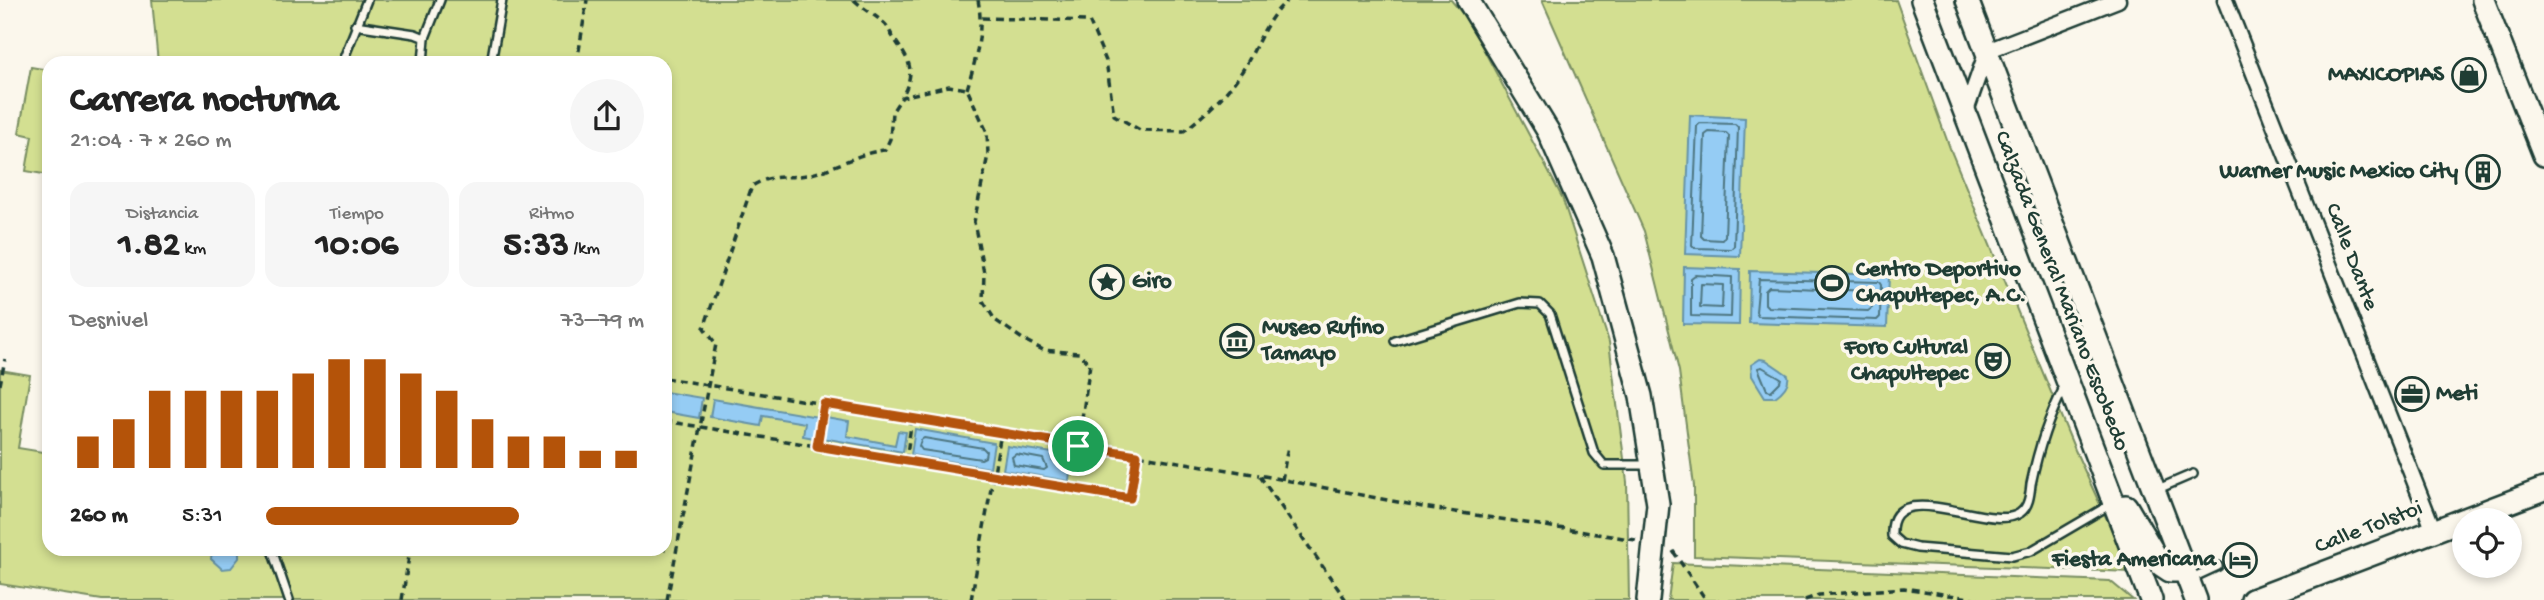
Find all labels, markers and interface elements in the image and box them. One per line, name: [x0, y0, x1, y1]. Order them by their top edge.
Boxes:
shop icon: MAXICOPIAS: [2450, 56, 2488, 94]
place label: MAXICOPIAS: [2328, 62, 2445, 89]
button: share: [570, 79, 644, 153]
text: Carrera nocturna: [70, 80, 338, 124]
street label: Calzada General Mariano Escobedo: [1987, 127, 2135, 455]
text: 21:04 · 7 × 260 m: [70, 128, 232, 155]
building icon: Warner Music Mexico City: [2464, 153, 2502, 191]
place label: Warner Music Mexico City: [2218, 159, 2459, 186]
street label: Calle Dante: [2318, 200, 2384, 315]
text: Distancia: [126, 203, 198, 226]
text: Tiempo: [330, 203, 384, 226]
text: Ritmo: [529, 203, 574, 226]
text: 1.82: [118, 226, 180, 267]
text: 10:06: [316, 226, 398, 267]
text: 5:33: [503, 226, 569, 267]
text: km: [180, 238, 206, 261]
text: /km: [569, 238, 600, 261]
place label: Centro Deportivo Chapultepec, A.C.: [1856, 257, 2026, 310]
place icon: Giro: [1088, 263, 1126, 301]
sports icon: Centro Deportivo Chapultepec, A.C.: [1813, 264, 1851, 302]
place label: Giro: [1132, 269, 1172, 296]
text: Desnivel: [70, 308, 148, 335]
text: 73–79 m: [561, 308, 644, 335]
place label: Museo Rufino Tamayo: [1260, 315, 1384, 368]
museum icon: Museo Rufino Tamayo: [1218, 322, 1256, 360]
place label: Foro Cultural Chapultepec: [1843, 335, 1969, 388]
theatre icon: Foro Cultural Chapultepec: [1974, 342, 2012, 380]
office icon: Meti: [2393, 375, 2431, 413]
place label: Meti: [2436, 381, 2478, 408]
pin: [1048, 416, 1108, 476]
icon: arrive: [1059, 427, 1097, 465]
street label: Calle Tolstoi: [2311, 495, 2427, 561]
text: 260 m: [70, 503, 128, 530]
text: 5:31: [182, 503, 223, 530]
map controls: [2452, 508, 2522, 578]
button: locate: [2452, 508, 2522, 578]
hotel icon: Fiesta Americana: [2221, 541, 2259, 579]
place label: Fiesta Americana: [2051, 547, 2217, 574]

